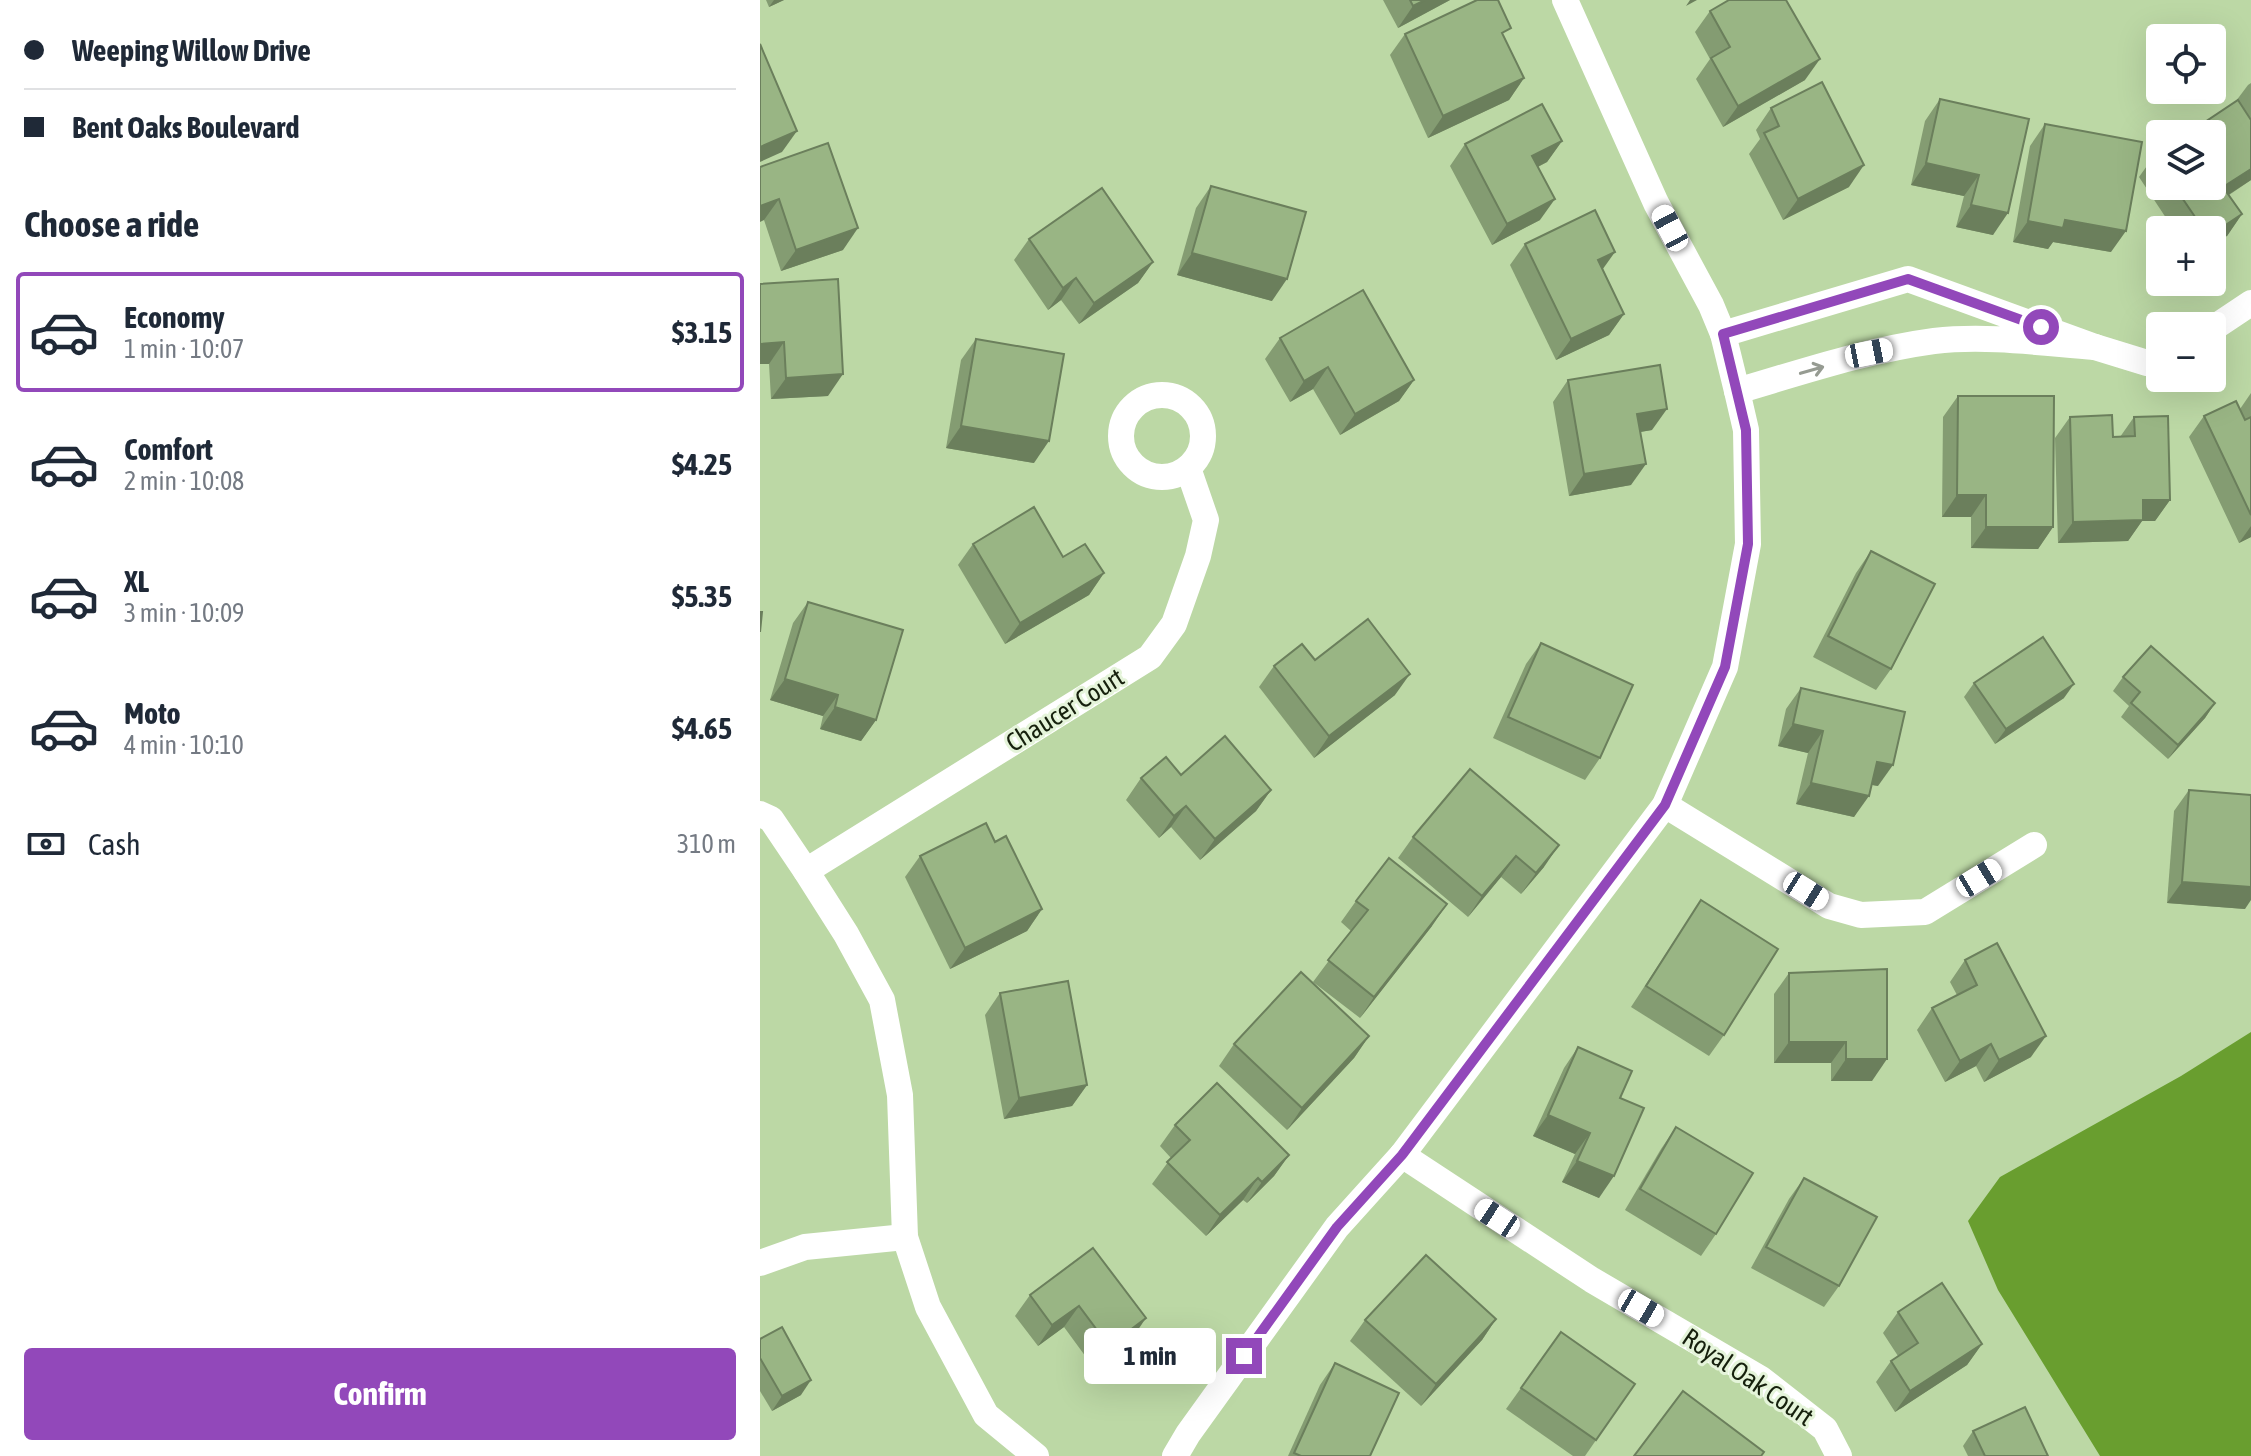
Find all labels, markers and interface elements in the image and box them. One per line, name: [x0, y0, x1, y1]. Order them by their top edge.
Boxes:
map controls: [2146, 24, 2226, 392]
button: locate: [2146, 24, 2226, 104]
text: Weeping Willow Drive: [72, 33, 311, 67]
text: Bent Oaks Boulevard: [72, 110, 299, 144]
button: layers: [2146, 120, 2226, 200]
car: [1648, 201, 1692, 255]
text: Choose a ride: [24, 203, 199, 245]
button: +: [2146, 216, 2226, 296]
icon: car: [28, 296, 100, 368]
text: Economy: [124, 300, 225, 334]
route start: [2023, 309, 2059, 345]
button: −: [2146, 312, 2226, 392]
text: $3.15: [672, 315, 732, 349]
text: 1 min · 10:07: [124, 334, 244, 364]
car: [1843, 337, 1895, 369]
one-way arrow: [1799, 361, 1825, 376]
icon: car: [28, 428, 100, 500]
text: Comfort: [124, 432, 213, 466]
text: $4.25: [672, 447, 732, 481]
text: 2 min · 10:08: [124, 466, 244, 496]
icon: car: [28, 560, 100, 632]
text: XL: [124, 564, 149, 598]
text: $5.35: [672, 579, 732, 613]
text: 3 min · 10:09: [124, 598, 244, 628]
street label: Chaucer Court: [1001, 662, 1129, 758]
icon: car: [28, 692, 100, 764]
text: Moto: [124, 696, 181, 730]
text: $4.65: [672, 711, 732, 745]
text: 4 min · 10:10: [124, 730, 244, 760]
icon: cash: [24, 822, 68, 866]
text: Cash: [88, 827, 141, 861]
text: 310 m: [677, 829, 736, 859]
car: [1952, 855, 2006, 901]
car: [1779, 868, 1833, 914]
car: [1470, 1195, 1524, 1241]
car: [1614, 1286, 1668, 1330]
street label: Royal Oak Court: [1677, 1322, 1819, 1432]
callout: 1 min: [1084, 1328, 1216, 1384]
route end: [1226, 1338, 1262, 1374]
text: 1 min: [1123, 1341, 1177, 1371]
button: Confirm: [24, 1348, 736, 1440]

